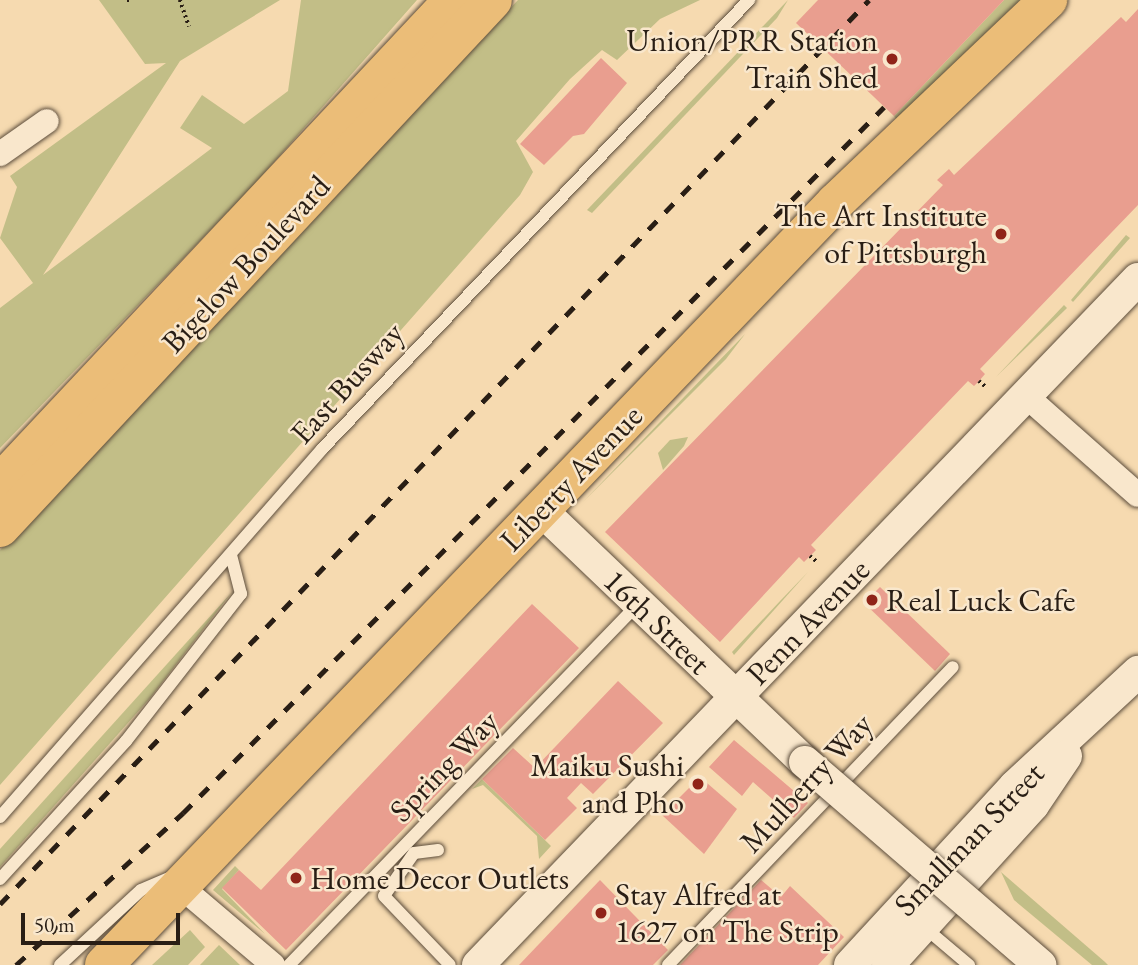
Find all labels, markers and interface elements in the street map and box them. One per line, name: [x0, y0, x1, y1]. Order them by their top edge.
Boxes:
place label: Union/PRR Station Train Shed: [626, 22, 878, 97]
marker: Union/PRR Station Train Shed: [884, 51, 900, 67]
street label: Bigelow Boulevard: [154, 167, 338, 361]
place label: The Art Institute of Pittsburgh: [775, 197, 987, 272]
marker: The Art Institute of Pittsburgh: [993, 226, 1009, 242]
street label: East Busway: [282, 314, 412, 452]
street label: Liberty Avenue: [492, 397, 650, 559]
street label: Penn Avenue: [738, 551, 878, 693]
street label: 16th Street: [595, 562, 719, 682]
place label: Real Luck Cafe: [886, 581, 1075, 619]
marker: Real Luck Cafe: [864, 592, 880, 608]
street label: Spring Way: [382, 702, 506, 830]
street label: Mulberry Way: [732, 705, 880, 861]
place label: Maiku Sushi and Pho: [531, 747, 684, 822]
street label: Smallman Street: [886, 754, 1052, 924]
marker: Maiku Sushi and Pho: [690, 776, 706, 792]
place label: Home Decor Outlets: [310, 859, 569, 897]
marker: Home Decor Outlets: [288, 870, 304, 886]
place label: Stay Alfred at 1627 on The Strip: [615, 876, 839, 951]
scale bar: [24, 898, 184, 942]
marker: Stay Alfred at 1627 on The Strip: [593, 905, 609, 921]
text: 50 m: [34, 911, 75, 938]

